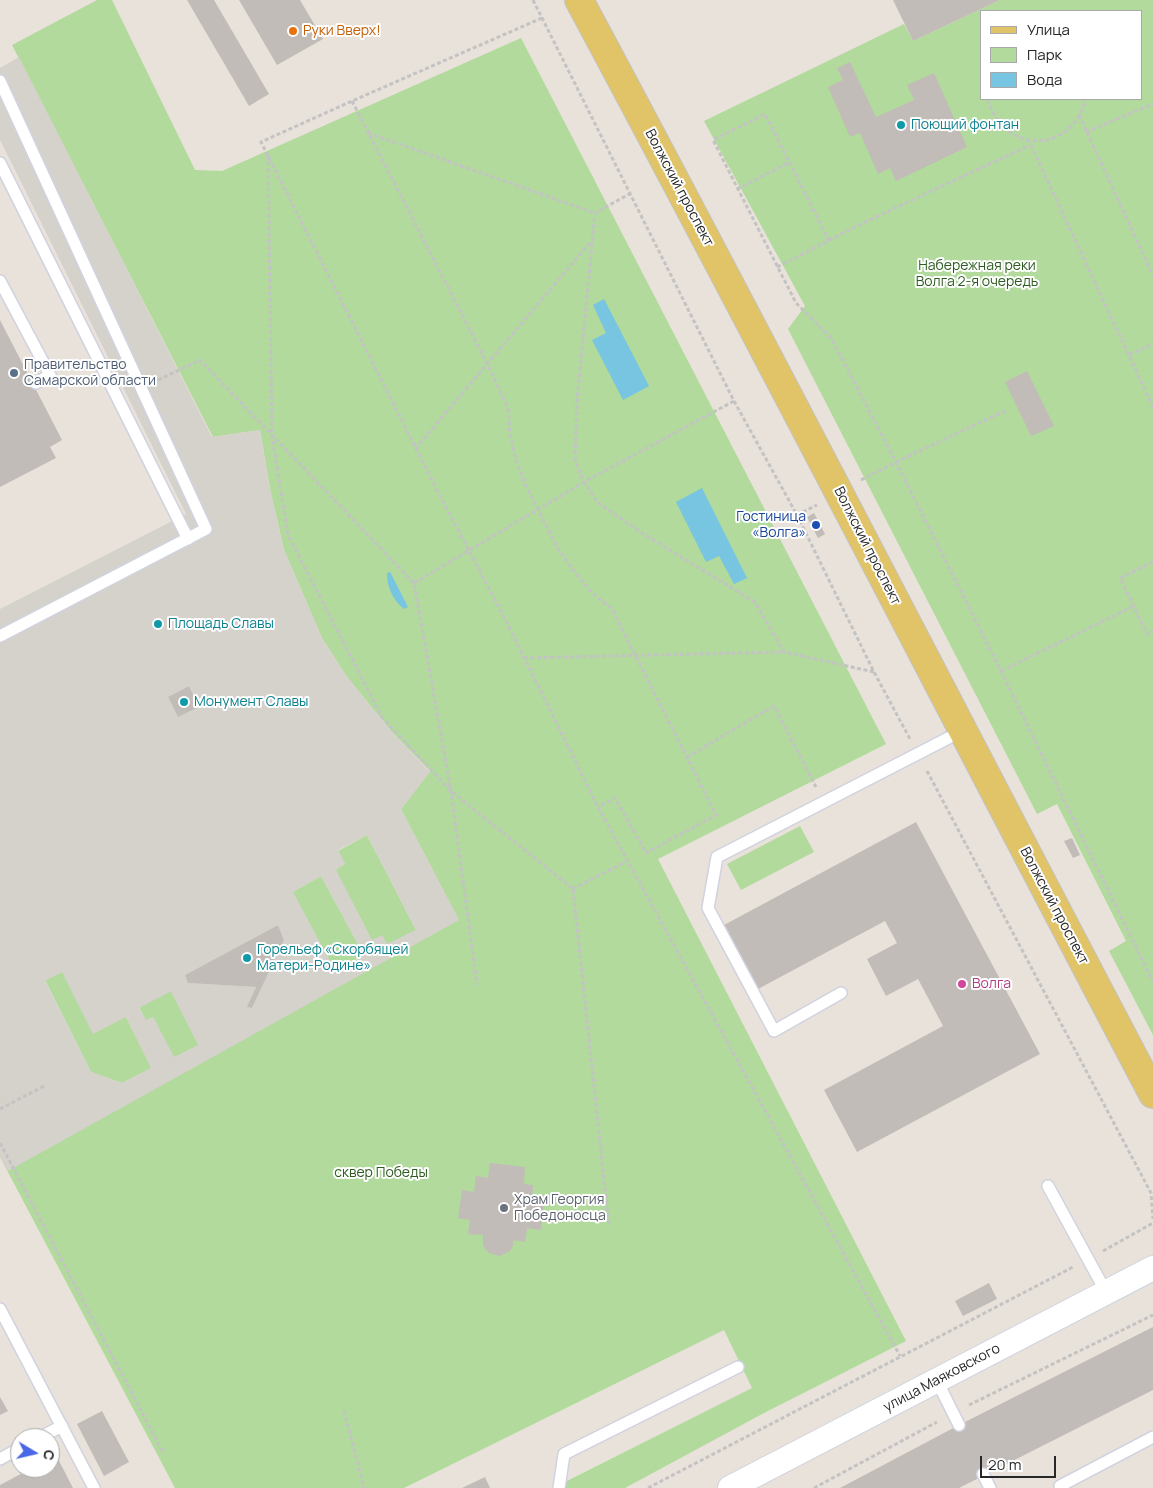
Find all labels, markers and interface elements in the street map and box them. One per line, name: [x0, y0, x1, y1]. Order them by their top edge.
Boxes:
legend: [980, 10, 1143, 100]
text: Улица: [1027, 19, 1070, 40]
place label: Руки Вверх!: [303, 23, 381, 39]
marker: Руки Вверх!: [287, 25, 299, 37]
text: Парк: [1027, 44, 1062, 65]
text: Вода: [1027, 69, 1062, 90]
place label: Поющий фонтан: [911, 117, 1019, 133]
marker: Поющий фонтан: [895, 119, 907, 131]
street label: Волжский проспект: [641, 127, 717, 249]
park label: Набережная реки Волга 2-я очередь: [916, 258, 1038, 290]
place label: Правительство Самарской области: [24, 357, 156, 390]
marker: Правительство Самарской области: [8, 367, 20, 379]
street label: Волжский проспект: [830, 484, 904, 608]
place label: Гостиница «Волга»: [736, 509, 806, 542]
marker: Гостиница «Волга»: [810, 519, 822, 531]
place label: Площадь Славы: [168, 616, 274, 632]
marker: Площадь Славы: [152, 618, 164, 630]
place label: Монумент Славы: [194, 694, 308, 710]
marker: Монумент Славы: [178, 696, 190, 708]
street label: Волжский проспект: [1016, 845, 1092, 967]
place label: Горельеф «Скорбящей Матери-Родине»: [257, 942, 408, 974]
marker: Горельеф «Скорбящей Матери-Родине»: [241, 952, 253, 964]
place label: Волга: [972, 976, 1011, 992]
marker: Волга: [956, 978, 968, 990]
park label: сквер Победы: [334, 1165, 428, 1181]
place label: Храм Георгия Победоносца: [514, 1192, 606, 1224]
marker: Храм Георгия Победоносца: [498, 1202, 510, 1214]
street label: улица Маяковского: [881, 1340, 1003, 1416]
north arrow: [10, 1428, 60, 1478]
scale bar: [983, 1446, 1059, 1478]
text: С: [39, 1449, 60, 1462]
text: 20 m: [988, 1454, 1021, 1475]

